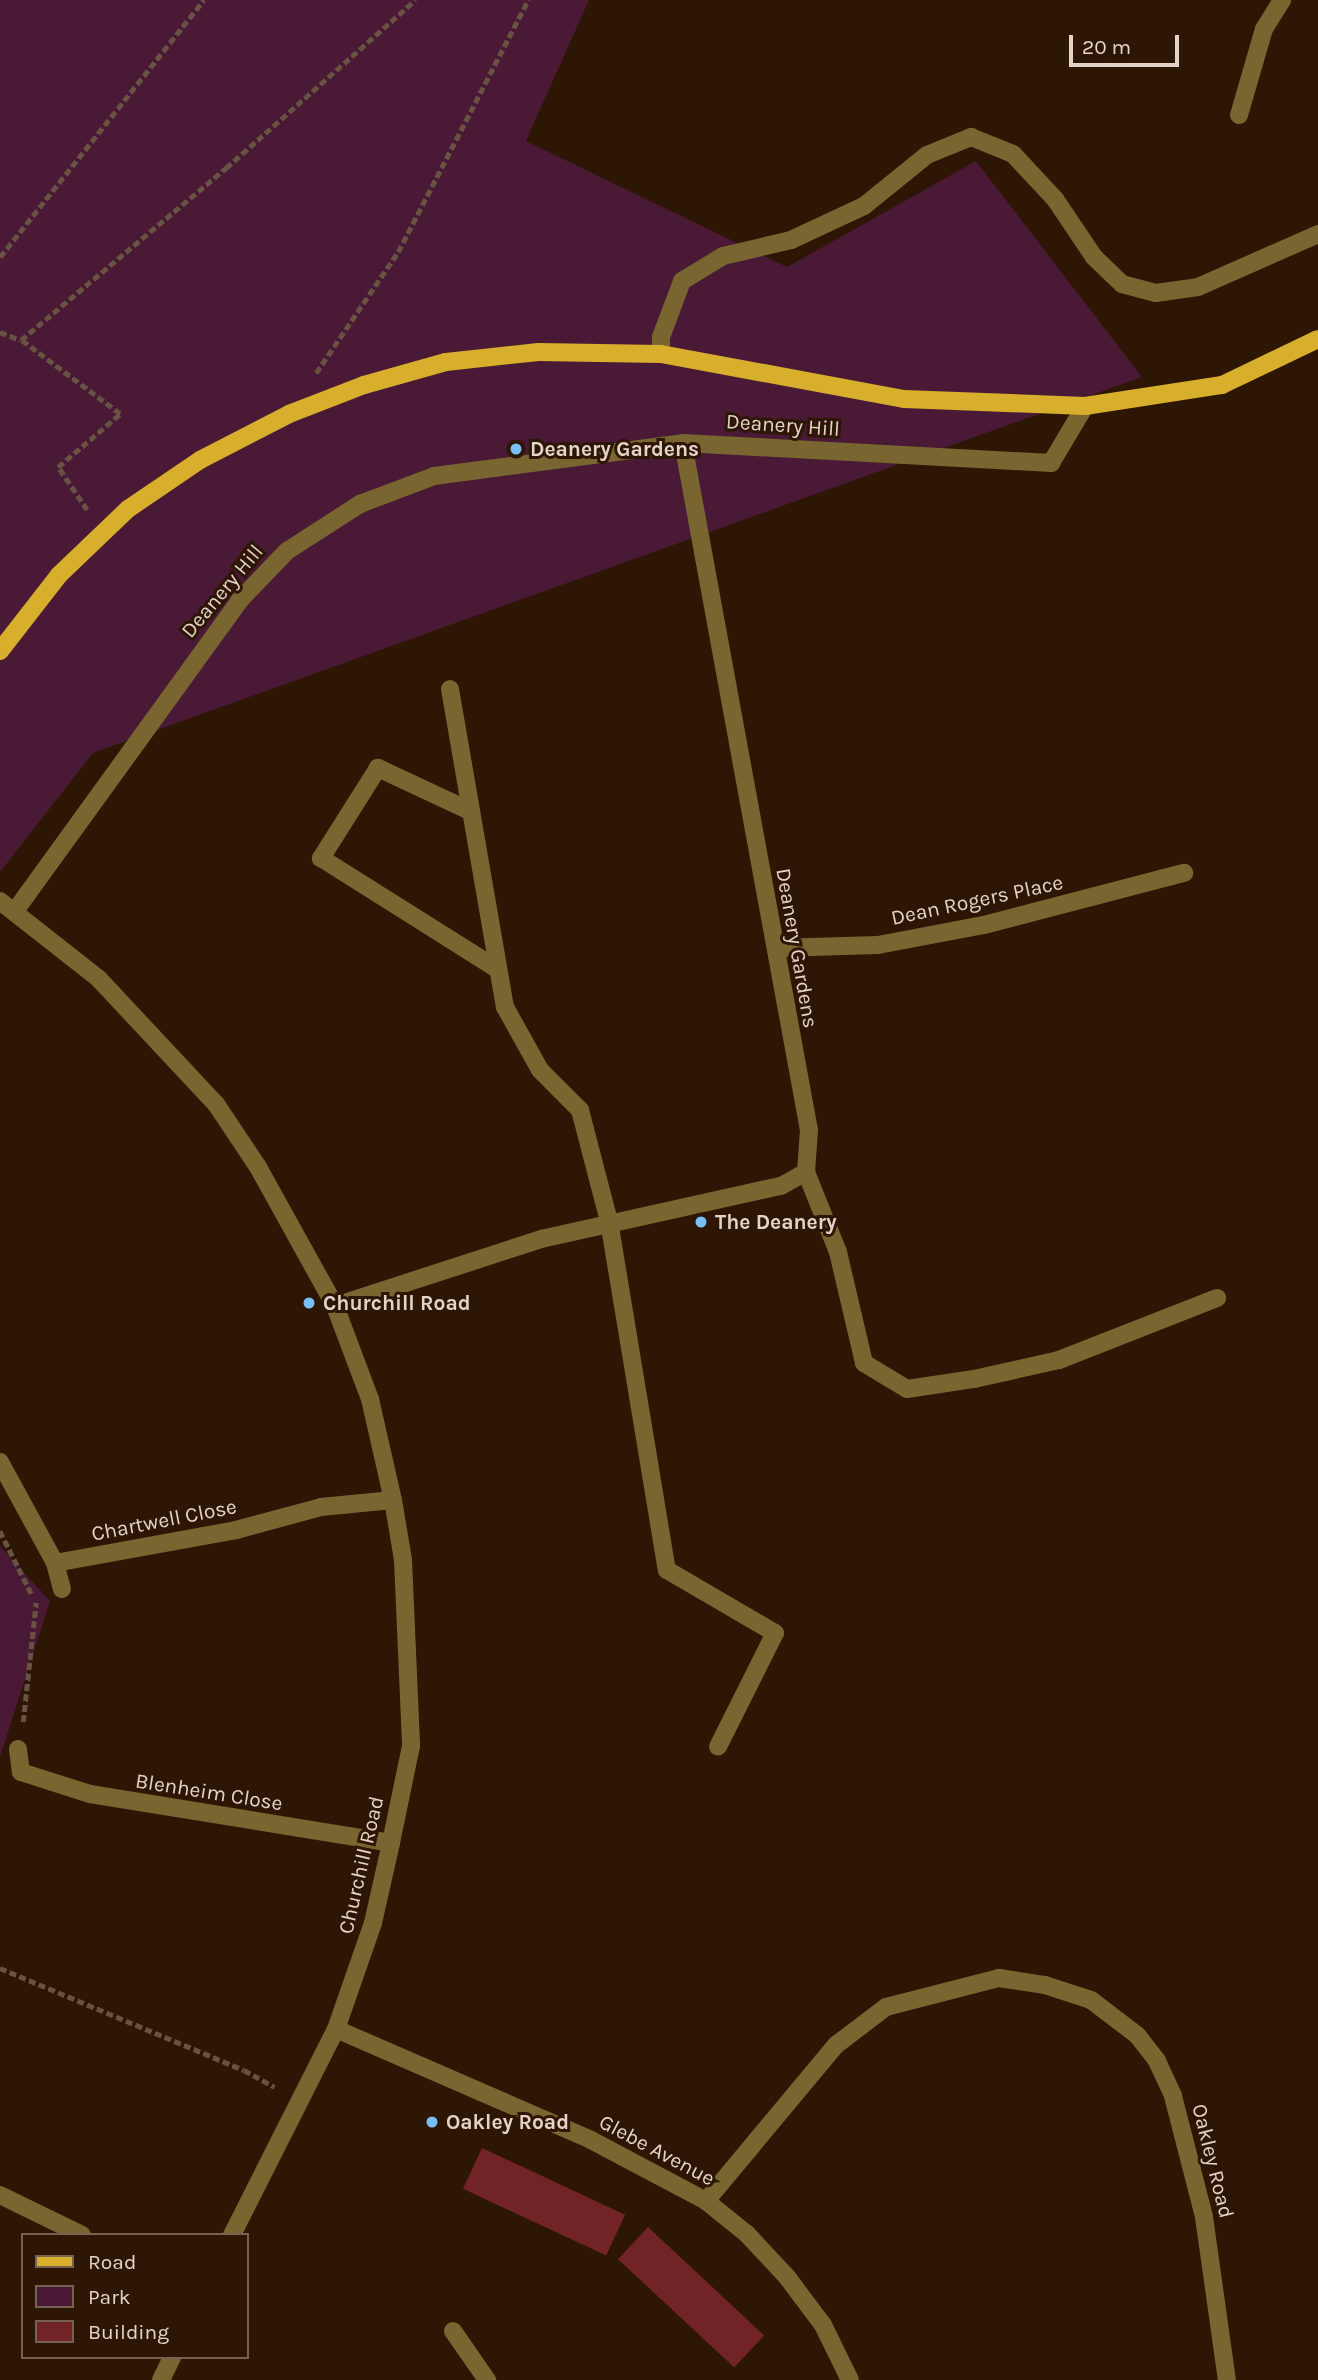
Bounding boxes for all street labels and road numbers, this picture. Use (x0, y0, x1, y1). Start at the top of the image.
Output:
street label: Deanery Hill (725, 408, 841, 442)
street label: Deanery Hill (176, 539, 268, 643)
street label: Deanery Gardens (771, 866, 823, 1030)
street label: Dean Rogers Place (889, 869, 1065, 931)
street label: Chartwell Close (89, 1494, 239, 1546)
street label: Blenheim Close (134, 1768, 284, 1816)
street label: Churchill Road (333, 1794, 389, 1936)
street label: Oakley Road (1187, 2101, 1239, 2221)
street label: Glebe Avenue (595, 2109, 719, 2191)

